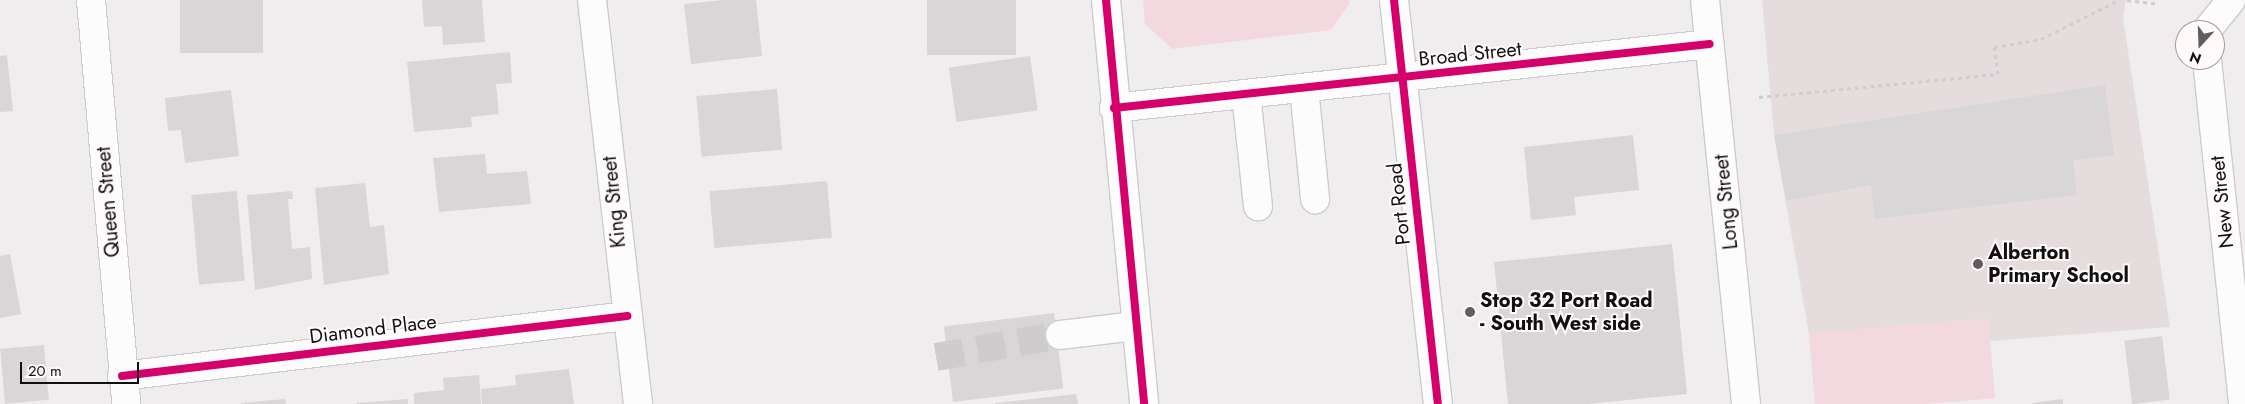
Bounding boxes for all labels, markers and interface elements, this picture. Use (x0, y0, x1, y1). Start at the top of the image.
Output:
north arrow (2175, 20, 2225, 70)
street label: Broad Street (1417, 37, 1523, 71)
text: N (2187, 47, 2204, 69)
street label: Queen Street (91, 146, 125, 258)
street label: Long Street (1709, 153, 1743, 251)
street label: King Street (597, 155, 631, 249)
street label: New Street (2205, 155, 2239, 249)
street label: Port Road (1383, 162, 1415, 246)
place label: Alberton Primary School (1988, 240, 2129, 287)
marker: Alberton Primary School (1972, 258, 1984, 270)
place label: Stop 32 Port Road - South West side (1480, 288, 1653, 335)
marker: Stop 32 Port Road - South West side (1464, 306, 1476, 318)
street label: Diamond Place (308, 309, 438, 349)
scale bar (22, 352, 141, 384)
text: 20 m (28, 360, 62, 382)

